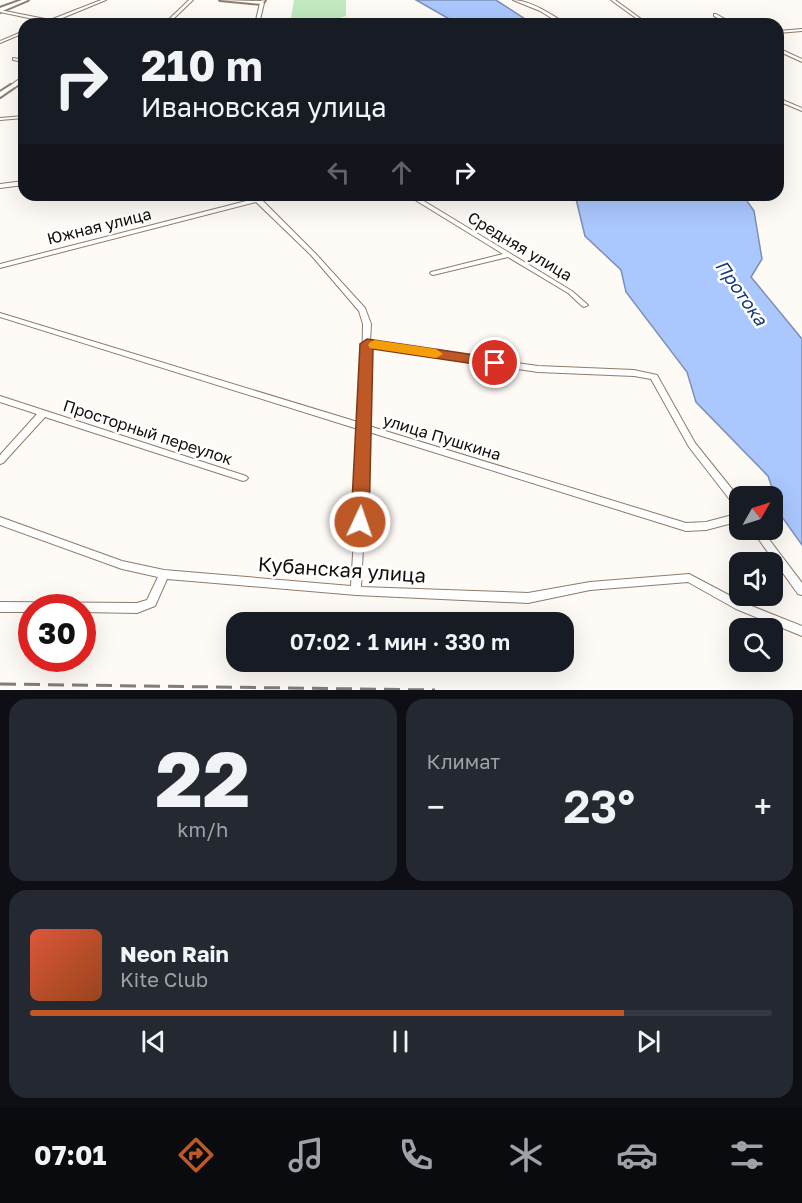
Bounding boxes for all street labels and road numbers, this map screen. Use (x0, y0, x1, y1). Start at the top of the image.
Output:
street label: Южная улица (45, 203, 153, 249)
street label: Средняя улица (464, 207, 576, 285)
street label: Просторный переулок (61, 395, 235, 469)
street label: улица Пушкина (380, 410, 504, 464)
street label: Кубанская улица (257, 551, 427, 587)

